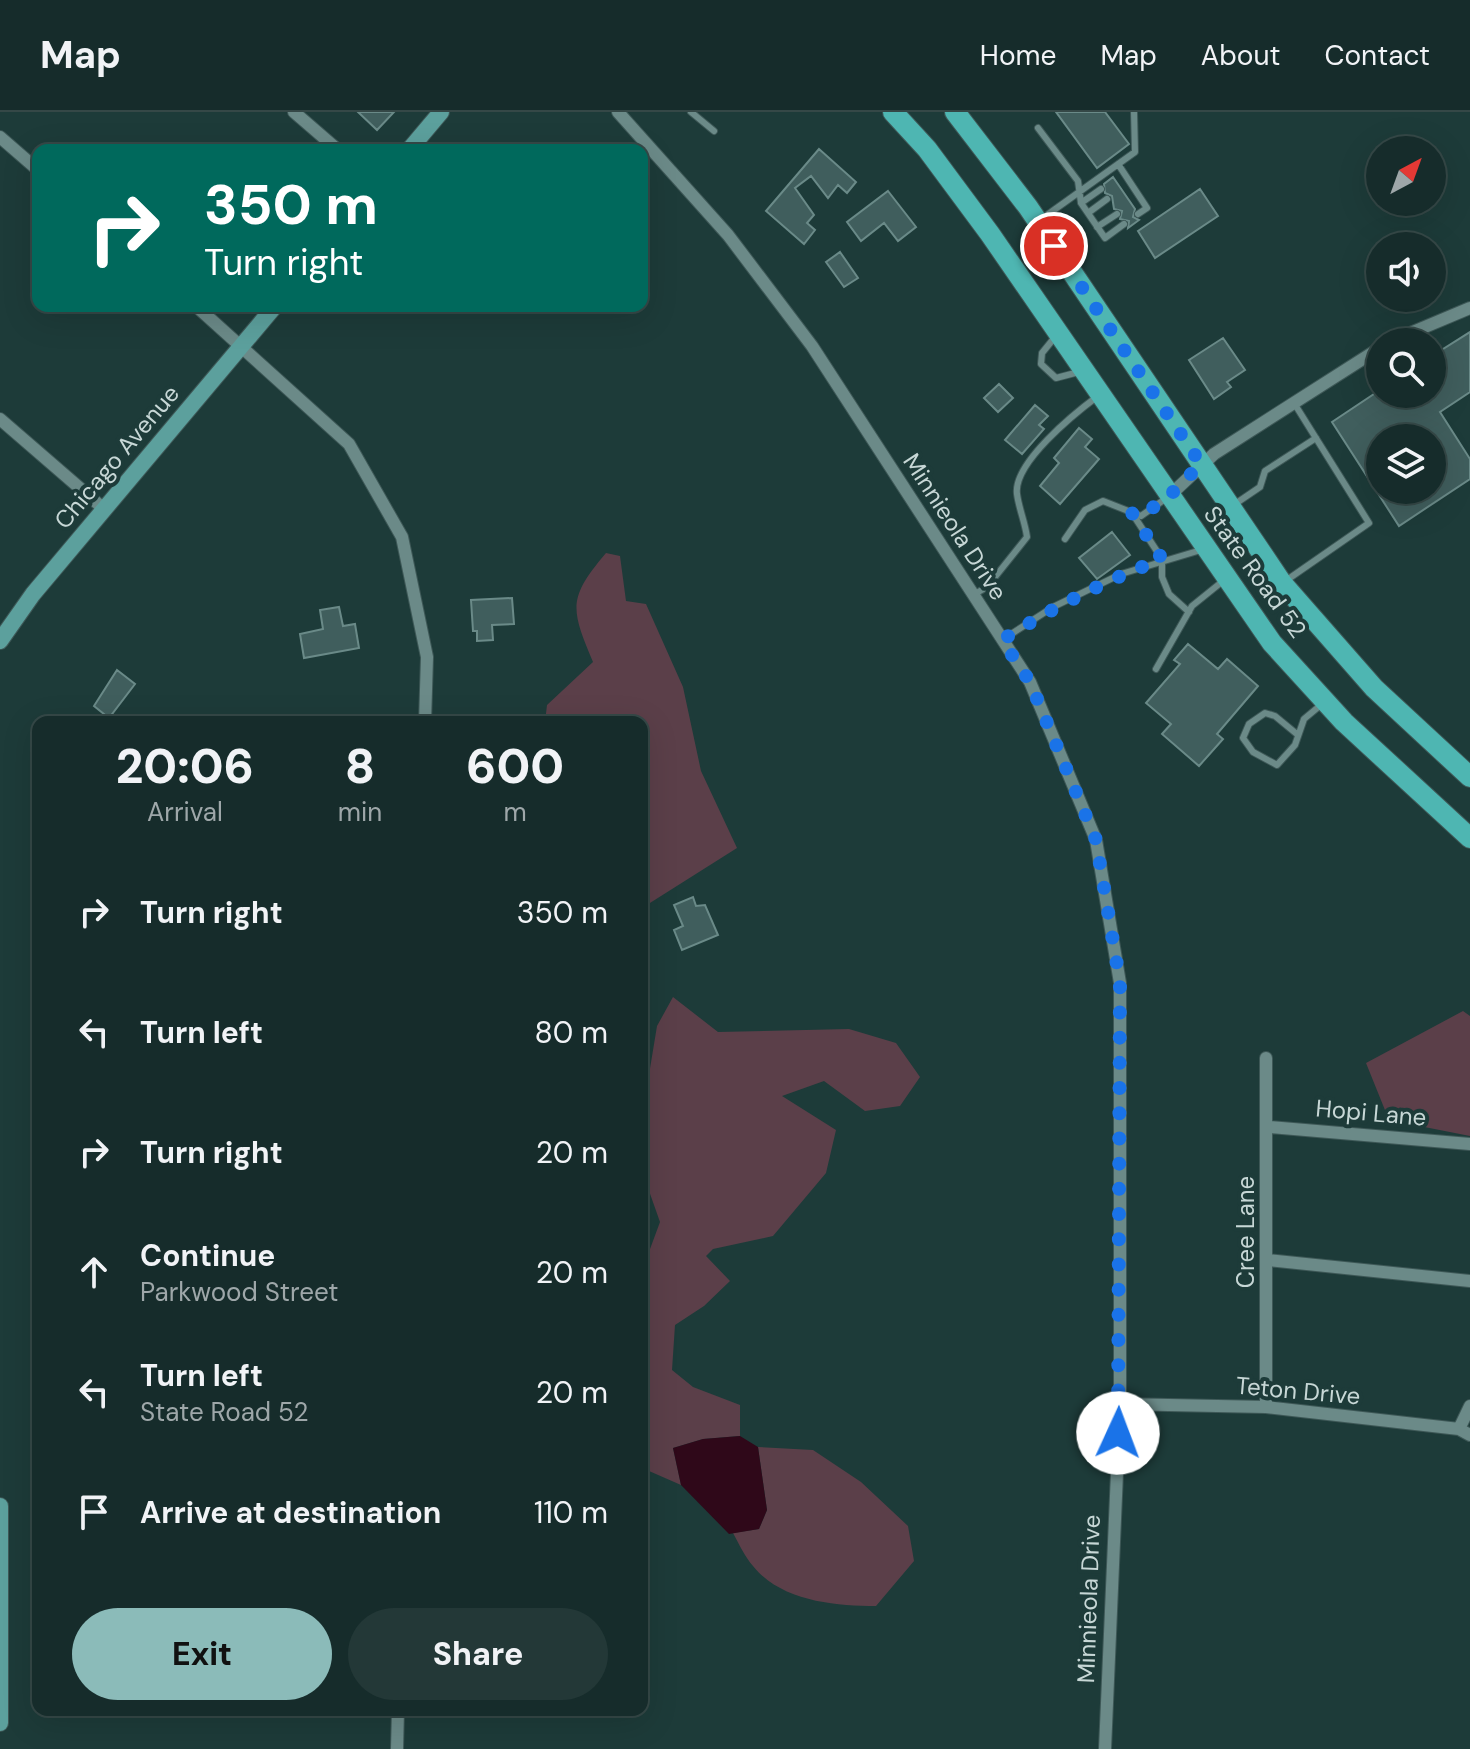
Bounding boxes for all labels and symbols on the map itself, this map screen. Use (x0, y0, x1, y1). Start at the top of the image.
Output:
north arrow (1366, 136, 1446, 216)
pin (1020, 212, 1088, 280)
street label: Chicago Avenue (47, 378, 186, 535)
street label: Minnieola Drive (896, 448, 1014, 606)
street label: State Road 52 (1197, 500, 1314, 644)
street label: Hopi Lane (1314, 1092, 1428, 1133)
street label: Cree Lane (1230, 1176, 1261, 1288)
street label: Teton Drive (1235, 1370, 1362, 1411)
position arrow (1076, 1391, 1160, 1475)
street label: Minnieola Drive (1070, 1514, 1107, 1684)

